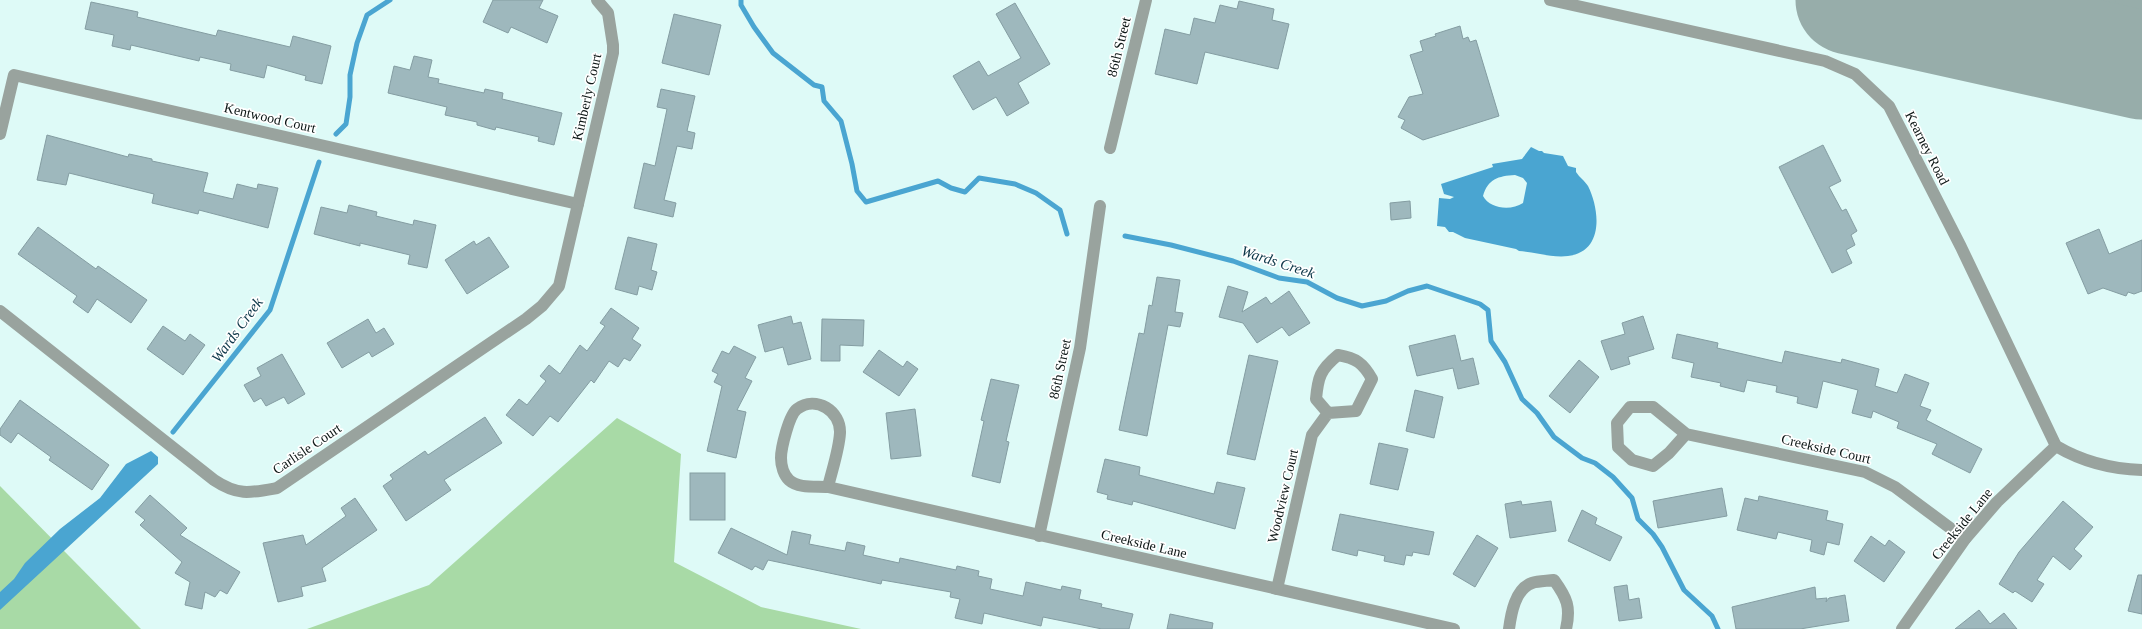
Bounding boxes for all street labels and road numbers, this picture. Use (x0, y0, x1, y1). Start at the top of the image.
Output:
street label: 86th Street (1104, 15, 1134, 78)
street label: Kimberly Court (570, 52, 604, 142)
street label: Kentwood Court (223, 100, 317, 136)
street label: Kearney Road (1902, 109, 1952, 187)
street label: 86th Street (1046, 337, 1074, 400)
street label: Carlisle Court (270, 421, 344, 477)
street label: Creekside Court (1780, 431, 1872, 467)
street label: Woodview Court (1265, 448, 1301, 544)
street label: Creekside Lane (1929, 485, 1995, 563)
street label: Creekside Lane (1100, 527, 1188, 561)

